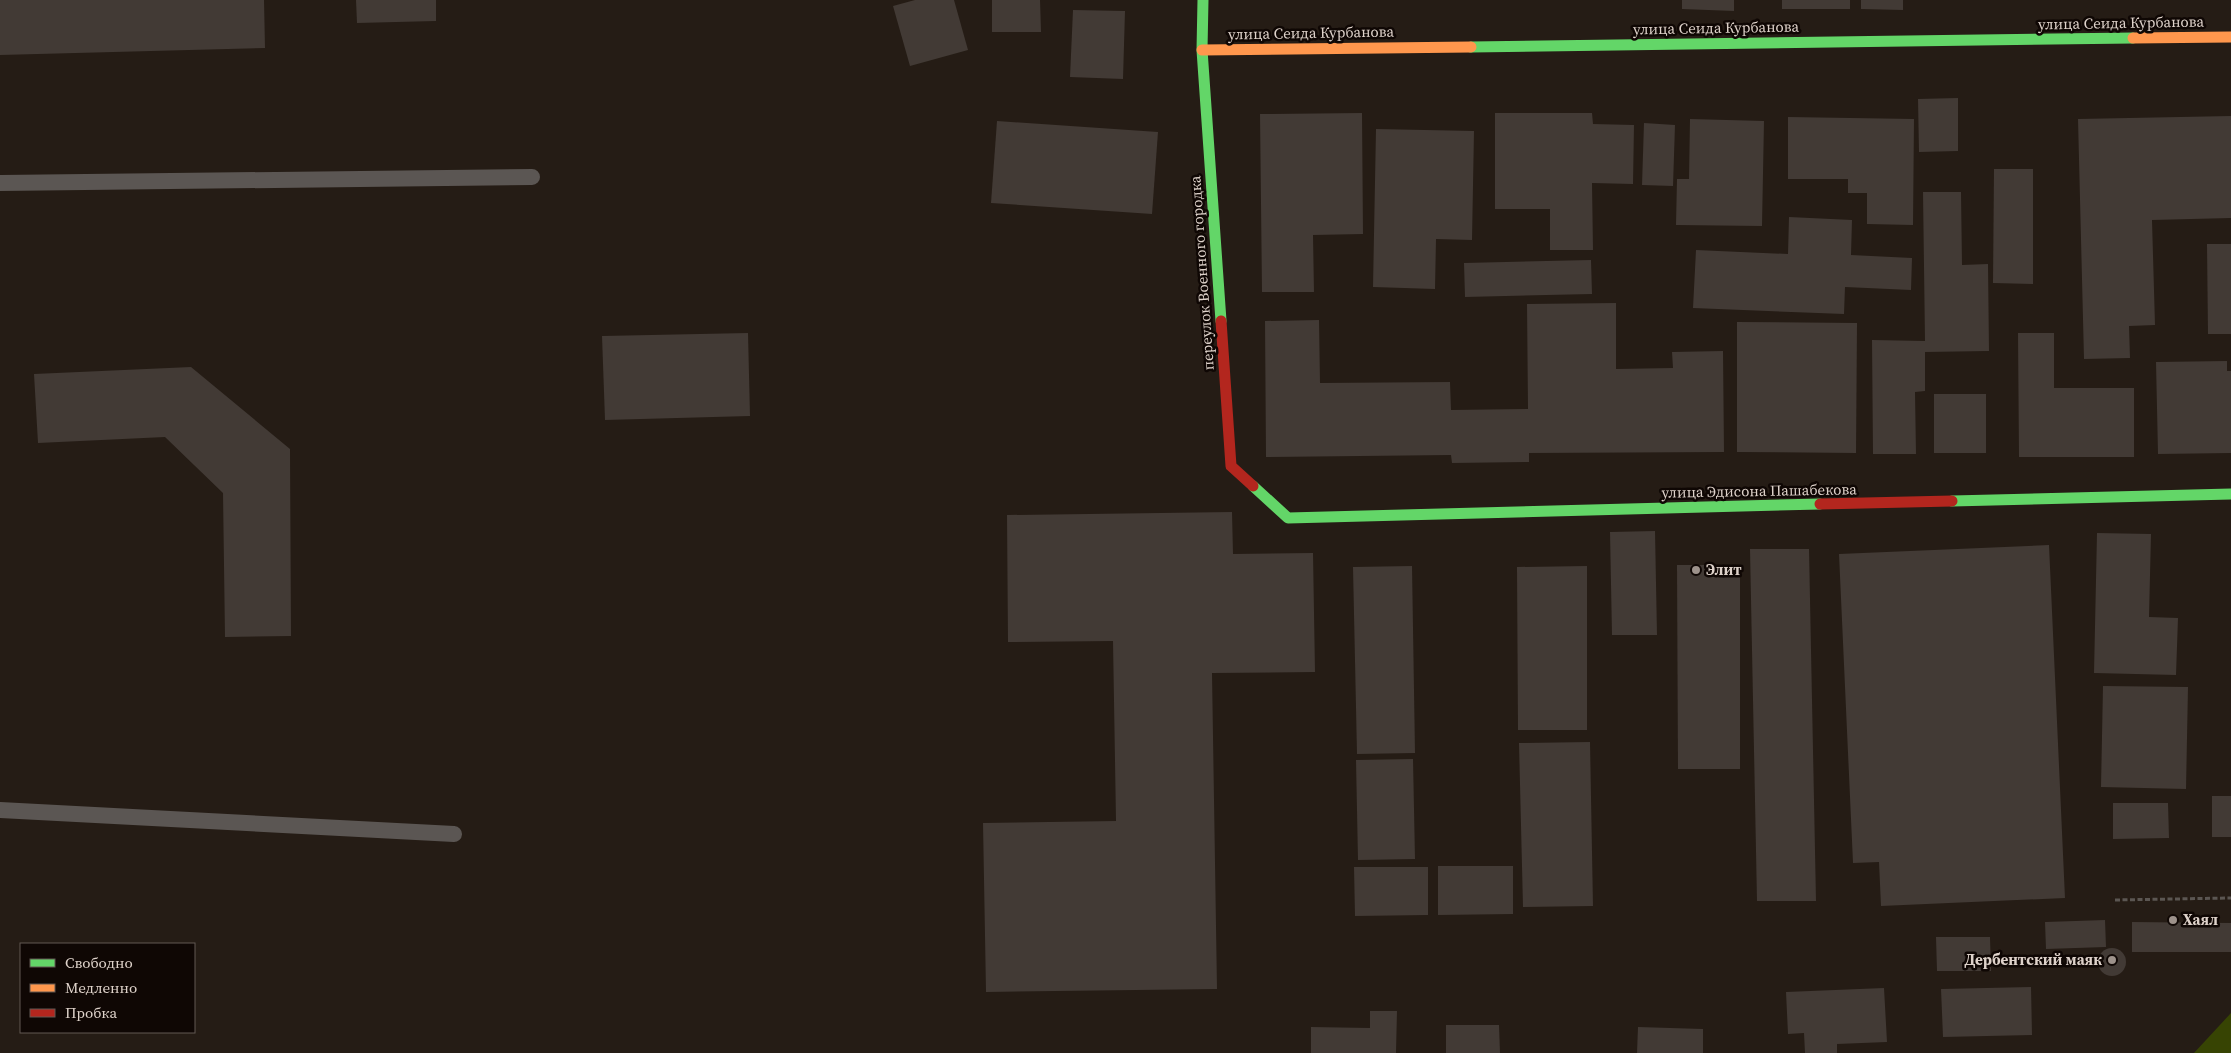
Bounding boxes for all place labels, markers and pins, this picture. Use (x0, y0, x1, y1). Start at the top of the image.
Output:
place label: Элит (1706, 559, 1742, 580)
marker: Элит (1690, 564, 1702, 576)
place label: Хаял (2183, 909, 2218, 930)
marker: Хаял (2167, 914, 2179, 926)
place label: Дербентский маяк (1965, 949, 2102, 970)
marker: Дербентский маяк (2106, 954, 2118, 966)

